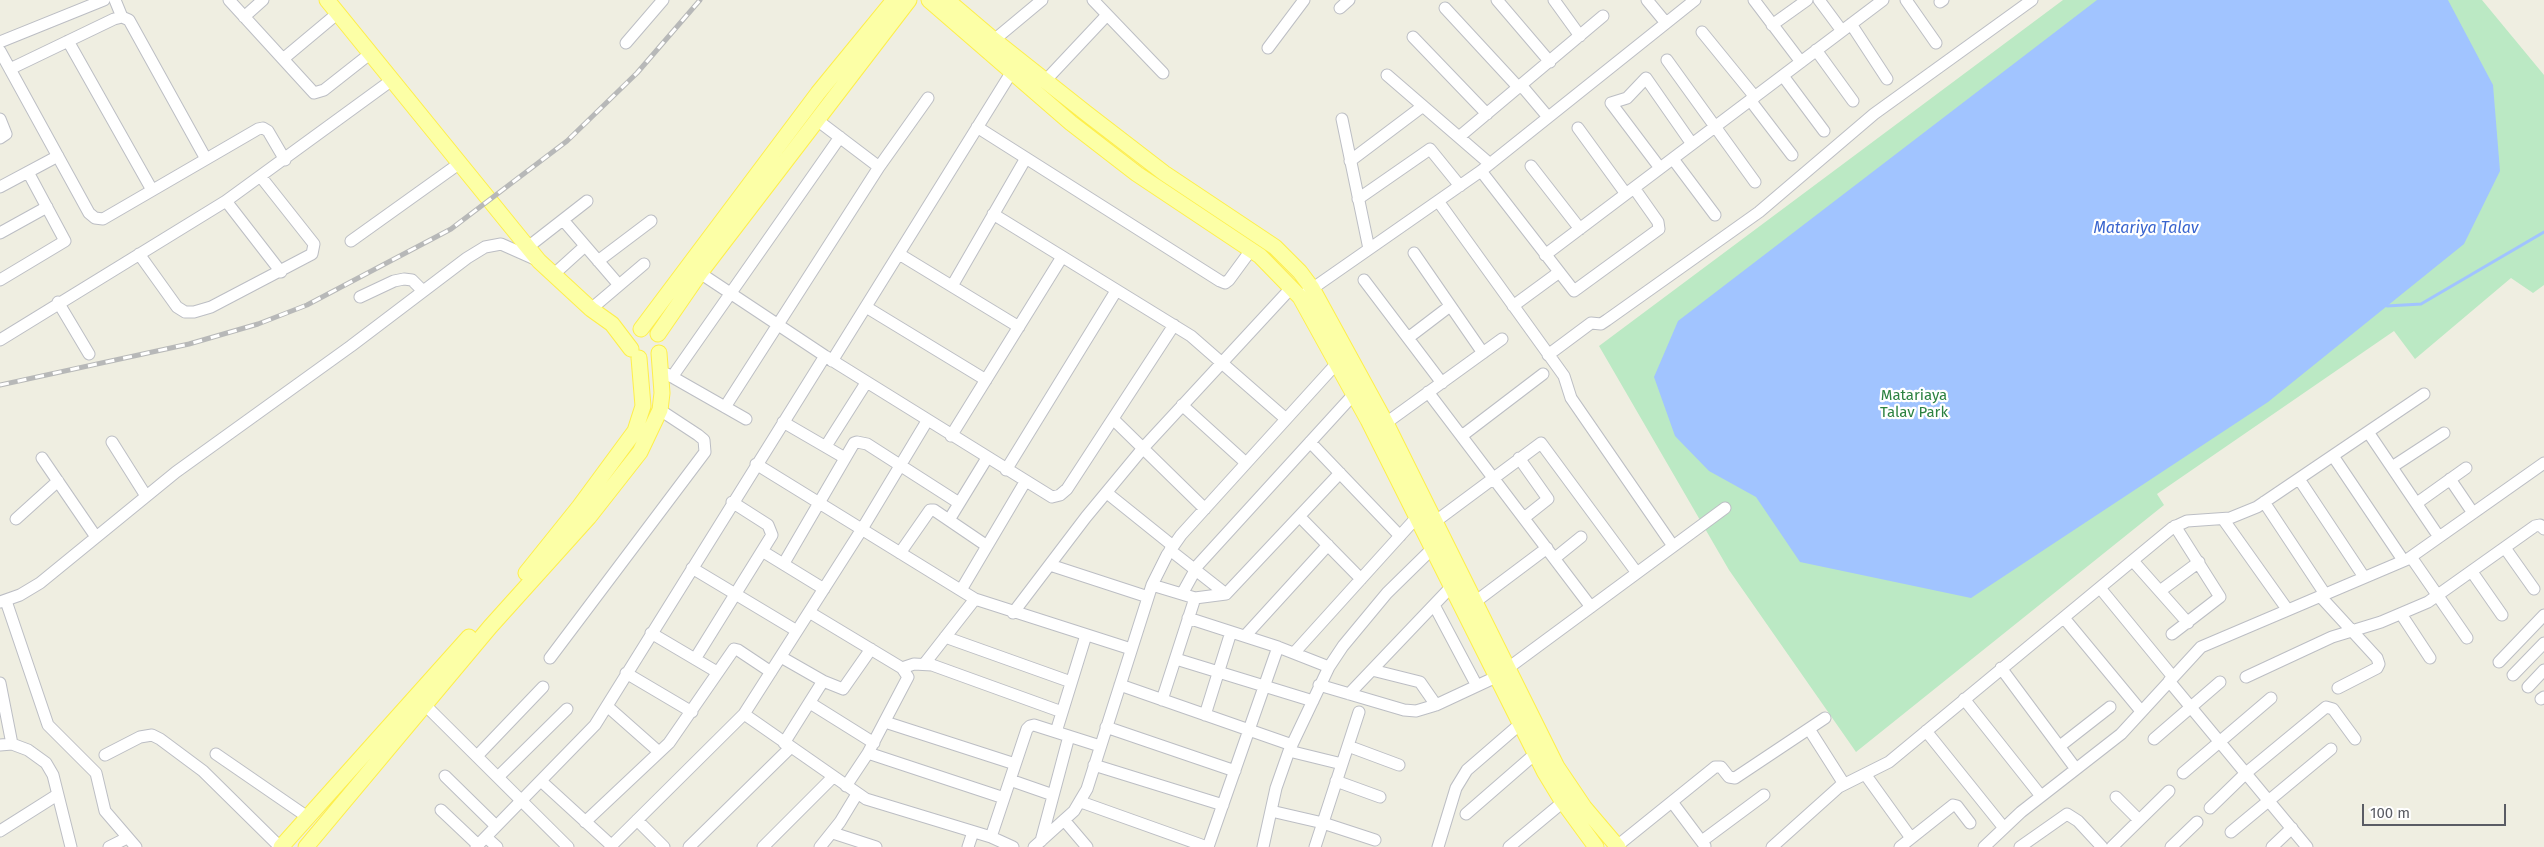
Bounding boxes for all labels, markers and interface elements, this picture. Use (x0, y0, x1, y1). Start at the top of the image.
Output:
water label: Matariya Talav (2093, 219, 2199, 239)
park label: Matariaya Talav Park (1880, 387, 1948, 422)
scale bar (2364, 794, 2508, 826)
text: 100 m (2370, 804, 2410, 822)

